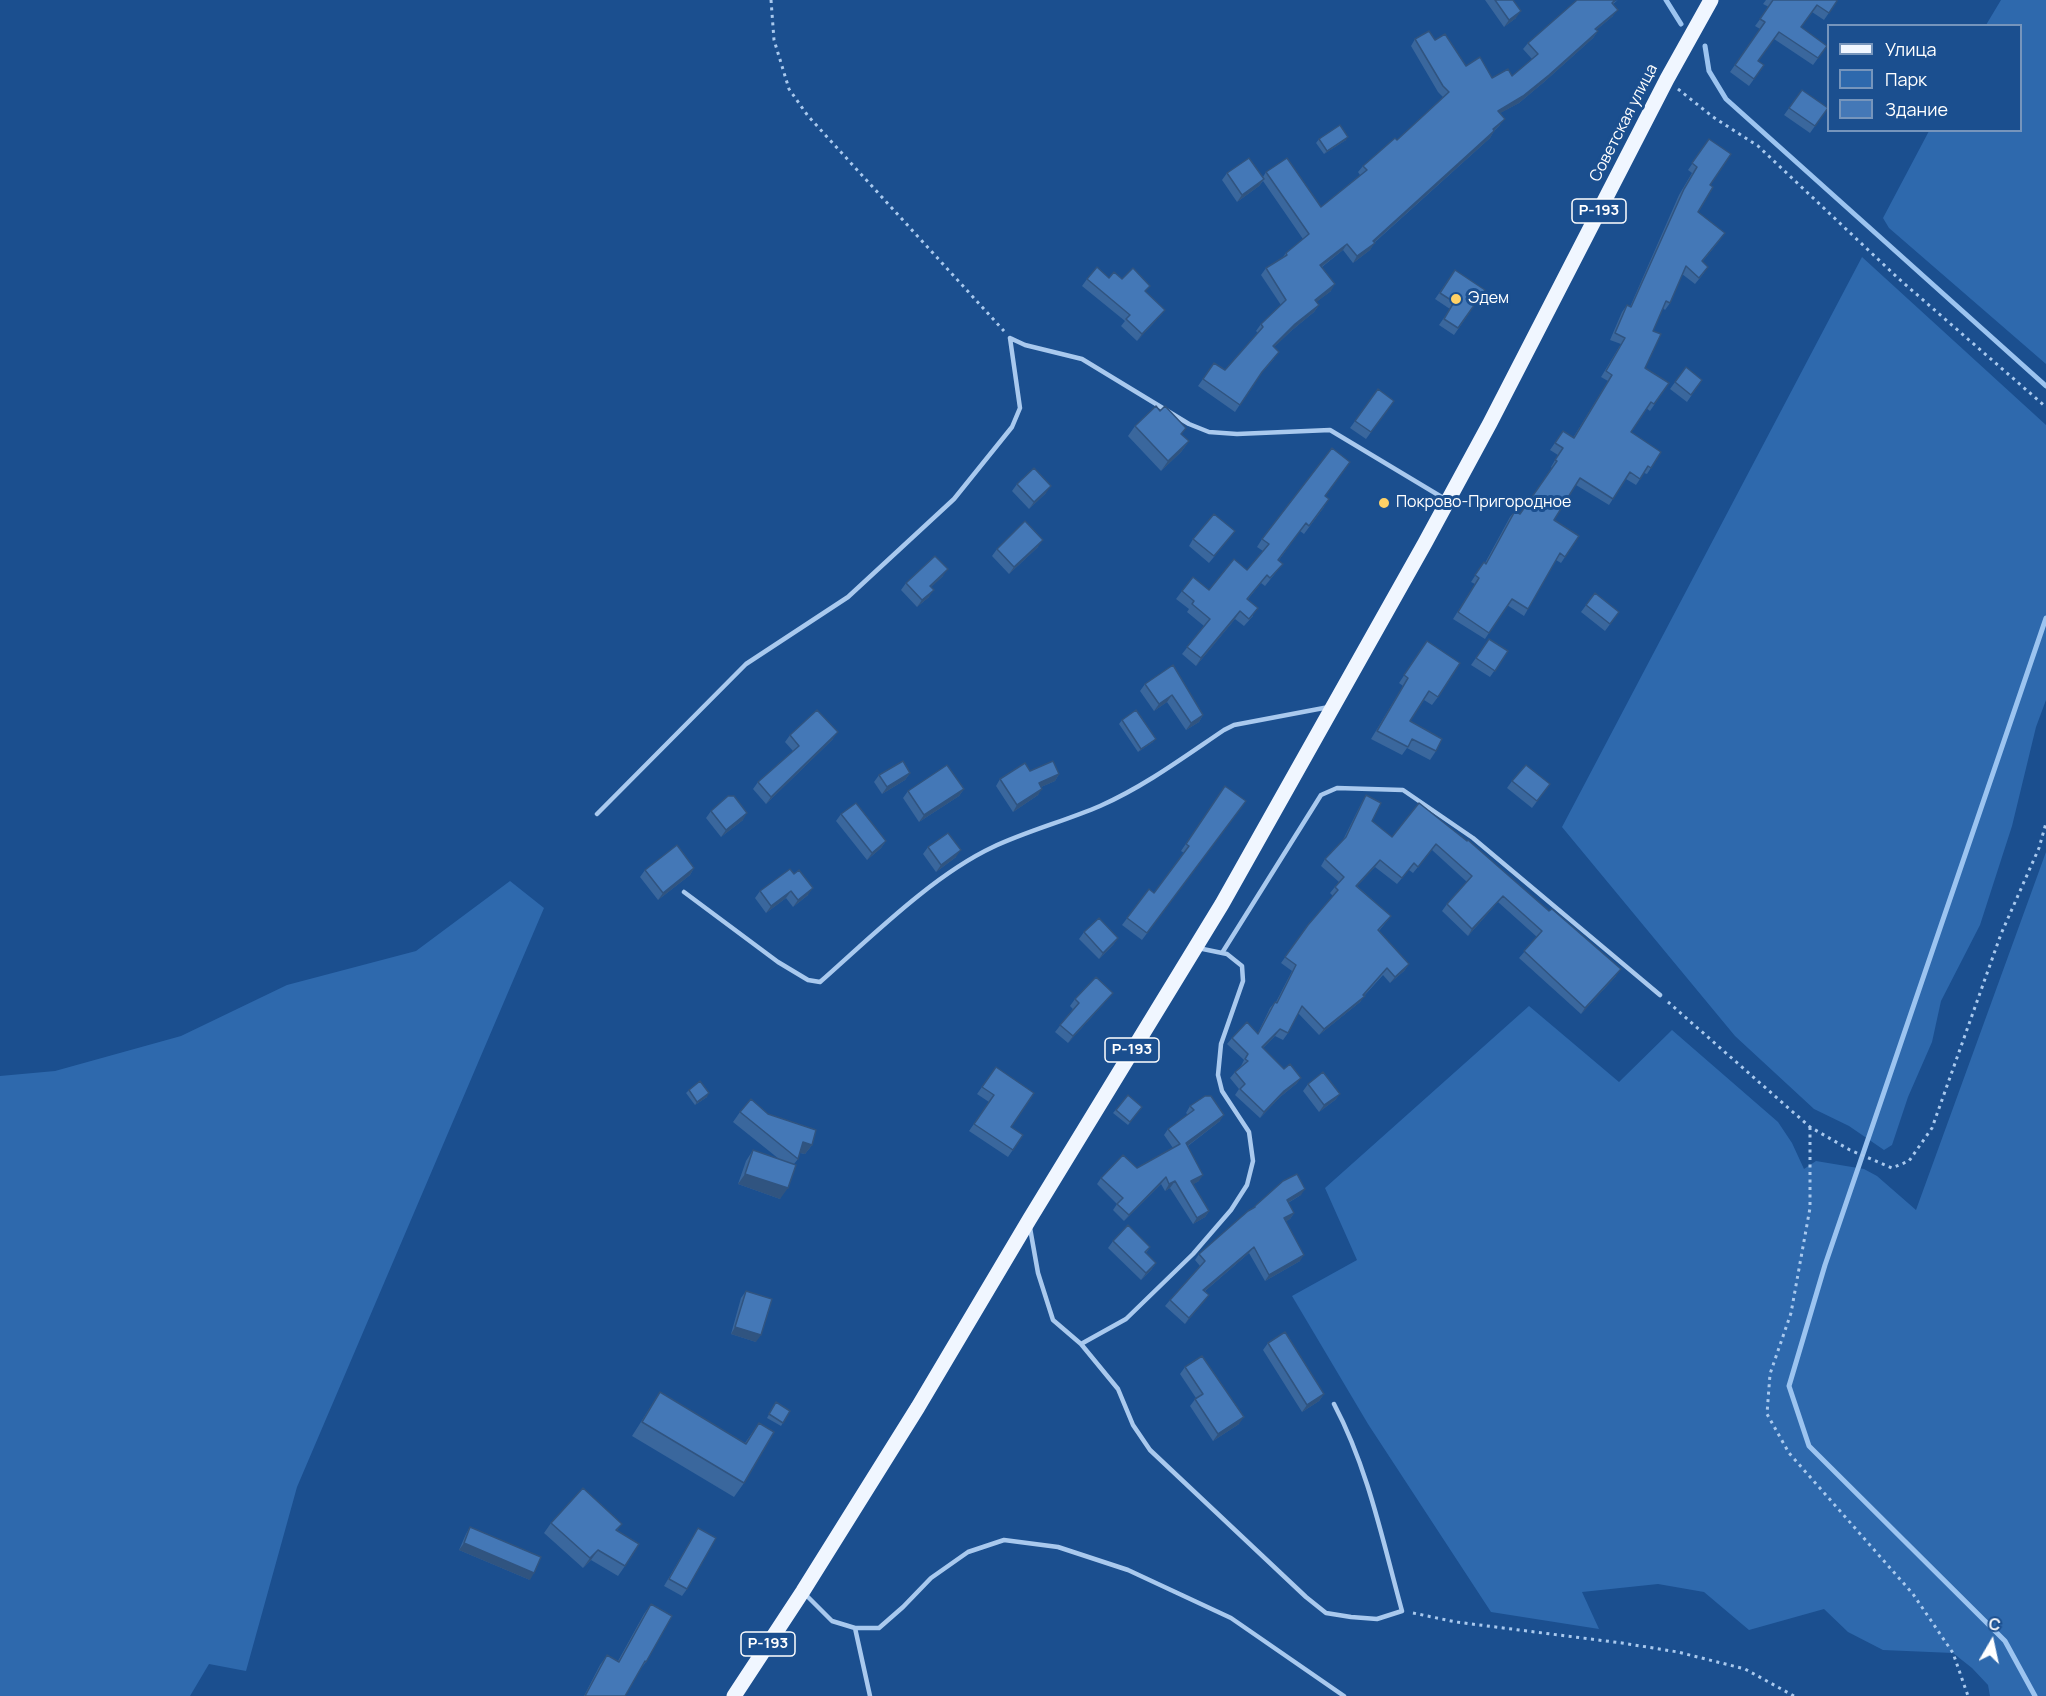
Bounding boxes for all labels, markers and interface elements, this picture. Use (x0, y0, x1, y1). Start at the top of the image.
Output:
legend (1827, 24, 2022, 132)
text: Улица (1885, 37, 1937, 61)
street label: Советская улица (1586, 61, 1662, 185)
text: Парк (1885, 67, 1927, 91)
text: Здание (1885, 97, 1948, 121)
road number: Р-193 (1572, 199, 1626, 223)
place label: Эдем (1468, 289, 1509, 309)
marker: Эдем (1449, 292, 1463, 306)
place label: Покрово-Пригородное (1396, 493, 1571, 513)
marker: Покрово-Пригородное (1377, 496, 1391, 510)
road number: Р-193 (1105, 1038, 1159, 1062)
north arrow (1962, 1612, 2022, 1672)
text: С (1987, 1612, 2002, 1636)
road number: Р-193 (741, 1632, 795, 1656)

